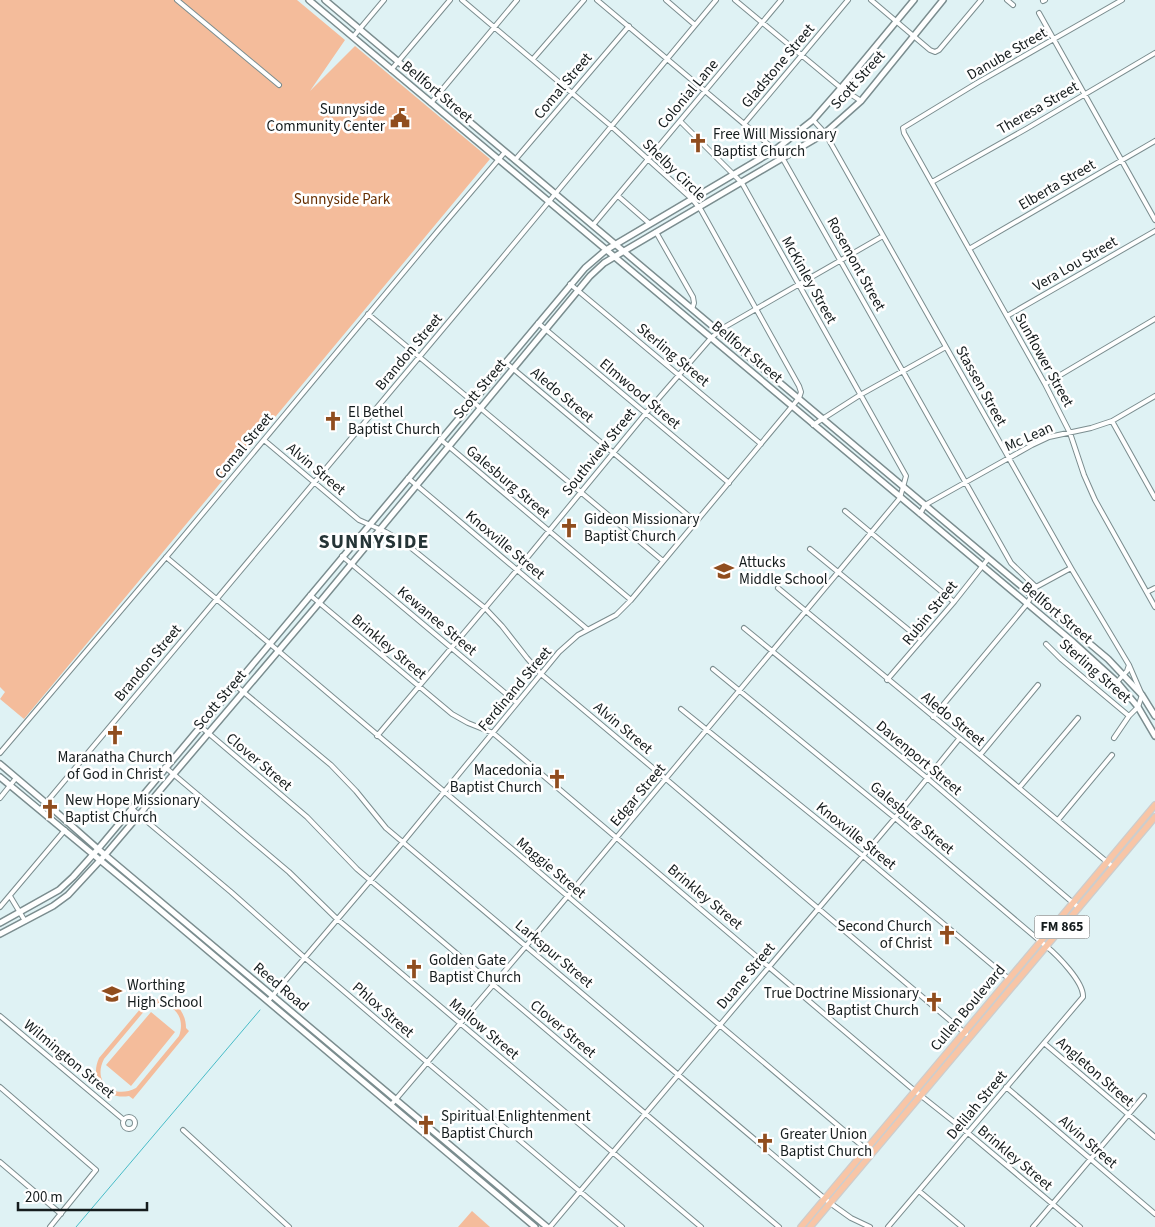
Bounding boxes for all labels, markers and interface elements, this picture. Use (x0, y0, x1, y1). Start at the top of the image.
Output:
street label: Gladstone Street (736, 19, 820, 113)
street label: Danube Street (963, 23, 1051, 85)
street label: Scott Street (826, 46, 890, 114)
street label: Comal Street (529, 48, 597, 124)
street label: Colonial Lane (652, 55, 724, 133)
street label: Bellfort Street (397, 56, 477, 128)
street label: Theresa Street (994, 76, 1082, 140)
place label: Sunnyside Community Center (267, 99, 386, 137)
public building icon: Sunnyside Community Center (389, 107, 411, 129)
place label: Free Will Missionary Baptist Church (713, 124, 837, 162)
church icon: Free Will Missionary Baptist Church (687, 132, 709, 154)
street label: Shelby Circle (638, 134, 710, 206)
street label: Elberta Street (1015, 155, 1099, 215)
park label: Sunnyside Park (294, 189, 391, 210)
street label: Rosemont Street (821, 213, 891, 315)
street label: Vera Lou Street (1029, 231, 1121, 297)
street label: McKinley Street (776, 232, 842, 328)
street label: Brandon Street (371, 309, 447, 395)
street label: Sunflower Street (1009, 309, 1079, 411)
street label: Bellfort Street (707, 316, 787, 388)
street label: Sterling Street (632, 318, 714, 392)
street label: Stassen Street (950, 342, 1012, 430)
street label: Scott Street (449, 354, 511, 424)
street label: Elmwood Street (595, 354, 685, 434)
street label: Aledo Street (526, 362, 598, 428)
place label: El Bethel Baptist Church (348, 402, 440, 440)
street label: Southview Street (557, 404, 641, 500)
street label: Comal Street (210, 408, 278, 484)
church icon: El Bethel Baptist Church (322, 410, 344, 432)
street label: Mc Lean (1001, 417, 1057, 457)
street label: Alvin Street (282, 438, 350, 500)
street label: Galesburg Street (461, 441, 555, 523)
street label: Knoxville Street (461, 506, 549, 584)
place label: Gideon Missionary Baptist Church (584, 509, 699, 547)
church icon: Gideon Missionary Baptist Church (558, 517, 580, 539)
district label: SUNNYSIDE (319, 528, 429, 556)
place label: Attucks Middle School (739, 552, 828, 590)
school or university icon: Attucks Middle School (713, 560, 735, 582)
street label: Rubin Street (897, 576, 963, 650)
street label: Bellfort Street (1017, 577, 1097, 649)
street label: Kewanee Street (393, 581, 481, 661)
street label: Brinkley Street (347, 609, 431, 685)
street label: Brandon Street (110, 620, 186, 706)
street label: Sterling Street (1055, 634, 1135, 708)
street label: Ferdinand Street (473, 642, 557, 736)
street label: Scott Street (189, 665, 251, 735)
street label: Aledo Street (917, 687, 989, 751)
street label: Alvin Street (589, 697, 657, 759)
street label: Davenport Street (871, 716, 967, 800)
church icon: Maranatha Church of God in Christ (104, 724, 126, 746)
street label: Clover Street (221, 728, 297, 796)
place label: Maranatha Church of God in Christ (57, 747, 173, 785)
street label: Edgar Street (605, 759, 671, 831)
place label: Macedonia Baptist Church (450, 760, 542, 798)
church icon: Macedonia Baptist Church (546, 768, 568, 790)
street label: Galesburg Street (865, 777, 959, 859)
place label: New Hope Missionary Baptist Church (65, 790, 200, 828)
street label: Knoxville Street (811, 797, 901, 875)
church icon: New Hope Missionary Baptist Church (39, 798, 61, 820)
street label: Maggie Street (512, 833, 590, 903)
street label: Brinkley Street (663, 859, 747, 935)
street label: Larkspur Street (510, 915, 598, 993)
place label: Second Church of Christ (837, 916, 932, 954)
road number: FM 865 (1034, 916, 1090, 939)
church icon: Second Church of Christ (936, 924, 958, 946)
street label: Duane Street (712, 938, 780, 1014)
place label: Golden Gate Baptist Church (429, 950, 521, 988)
street label: Reed Road (249, 957, 313, 1017)
church icon: Golden Gate Baptist Church (403, 958, 425, 980)
street label: Cullen Boulevard (926, 960, 1010, 1056)
place label: Worthing High School (127, 975, 202, 1013)
street label: Phlox Street (348, 977, 418, 1043)
school or university icon: Worthing High School (101, 983, 123, 1005)
place label: True Doctrine Missionary Baptist Church (764, 983, 919, 1021)
church icon: True Doctrine Missionary Baptist Church (923, 991, 945, 1013)
street label: Mallow Street (444, 993, 524, 1065)
street label: Clover Street (525, 995, 601, 1063)
street label: Wilmington Street (19, 1015, 119, 1103)
street label: Angleton Street (1052, 1032, 1138, 1112)
street label: Delilah Street (942, 1066, 1012, 1144)
place label: Spiritual Enlightenment Baptist Church (441, 1106, 591, 1144)
street label: Alvin Street (1054, 1111, 1122, 1173)
church icon: Spiritual Enlightenment Baptist Church (415, 1114, 437, 1136)
street label: Brinkley Street (973, 1120, 1057, 1196)
place label: Greater Union Baptist Church (780, 1124, 872, 1162)
church icon: Greater Union Baptist Church (754, 1132, 776, 1154)
scale bar (18, 1180, 146, 1212)
text: 200 m (25, 1187, 63, 1208)

